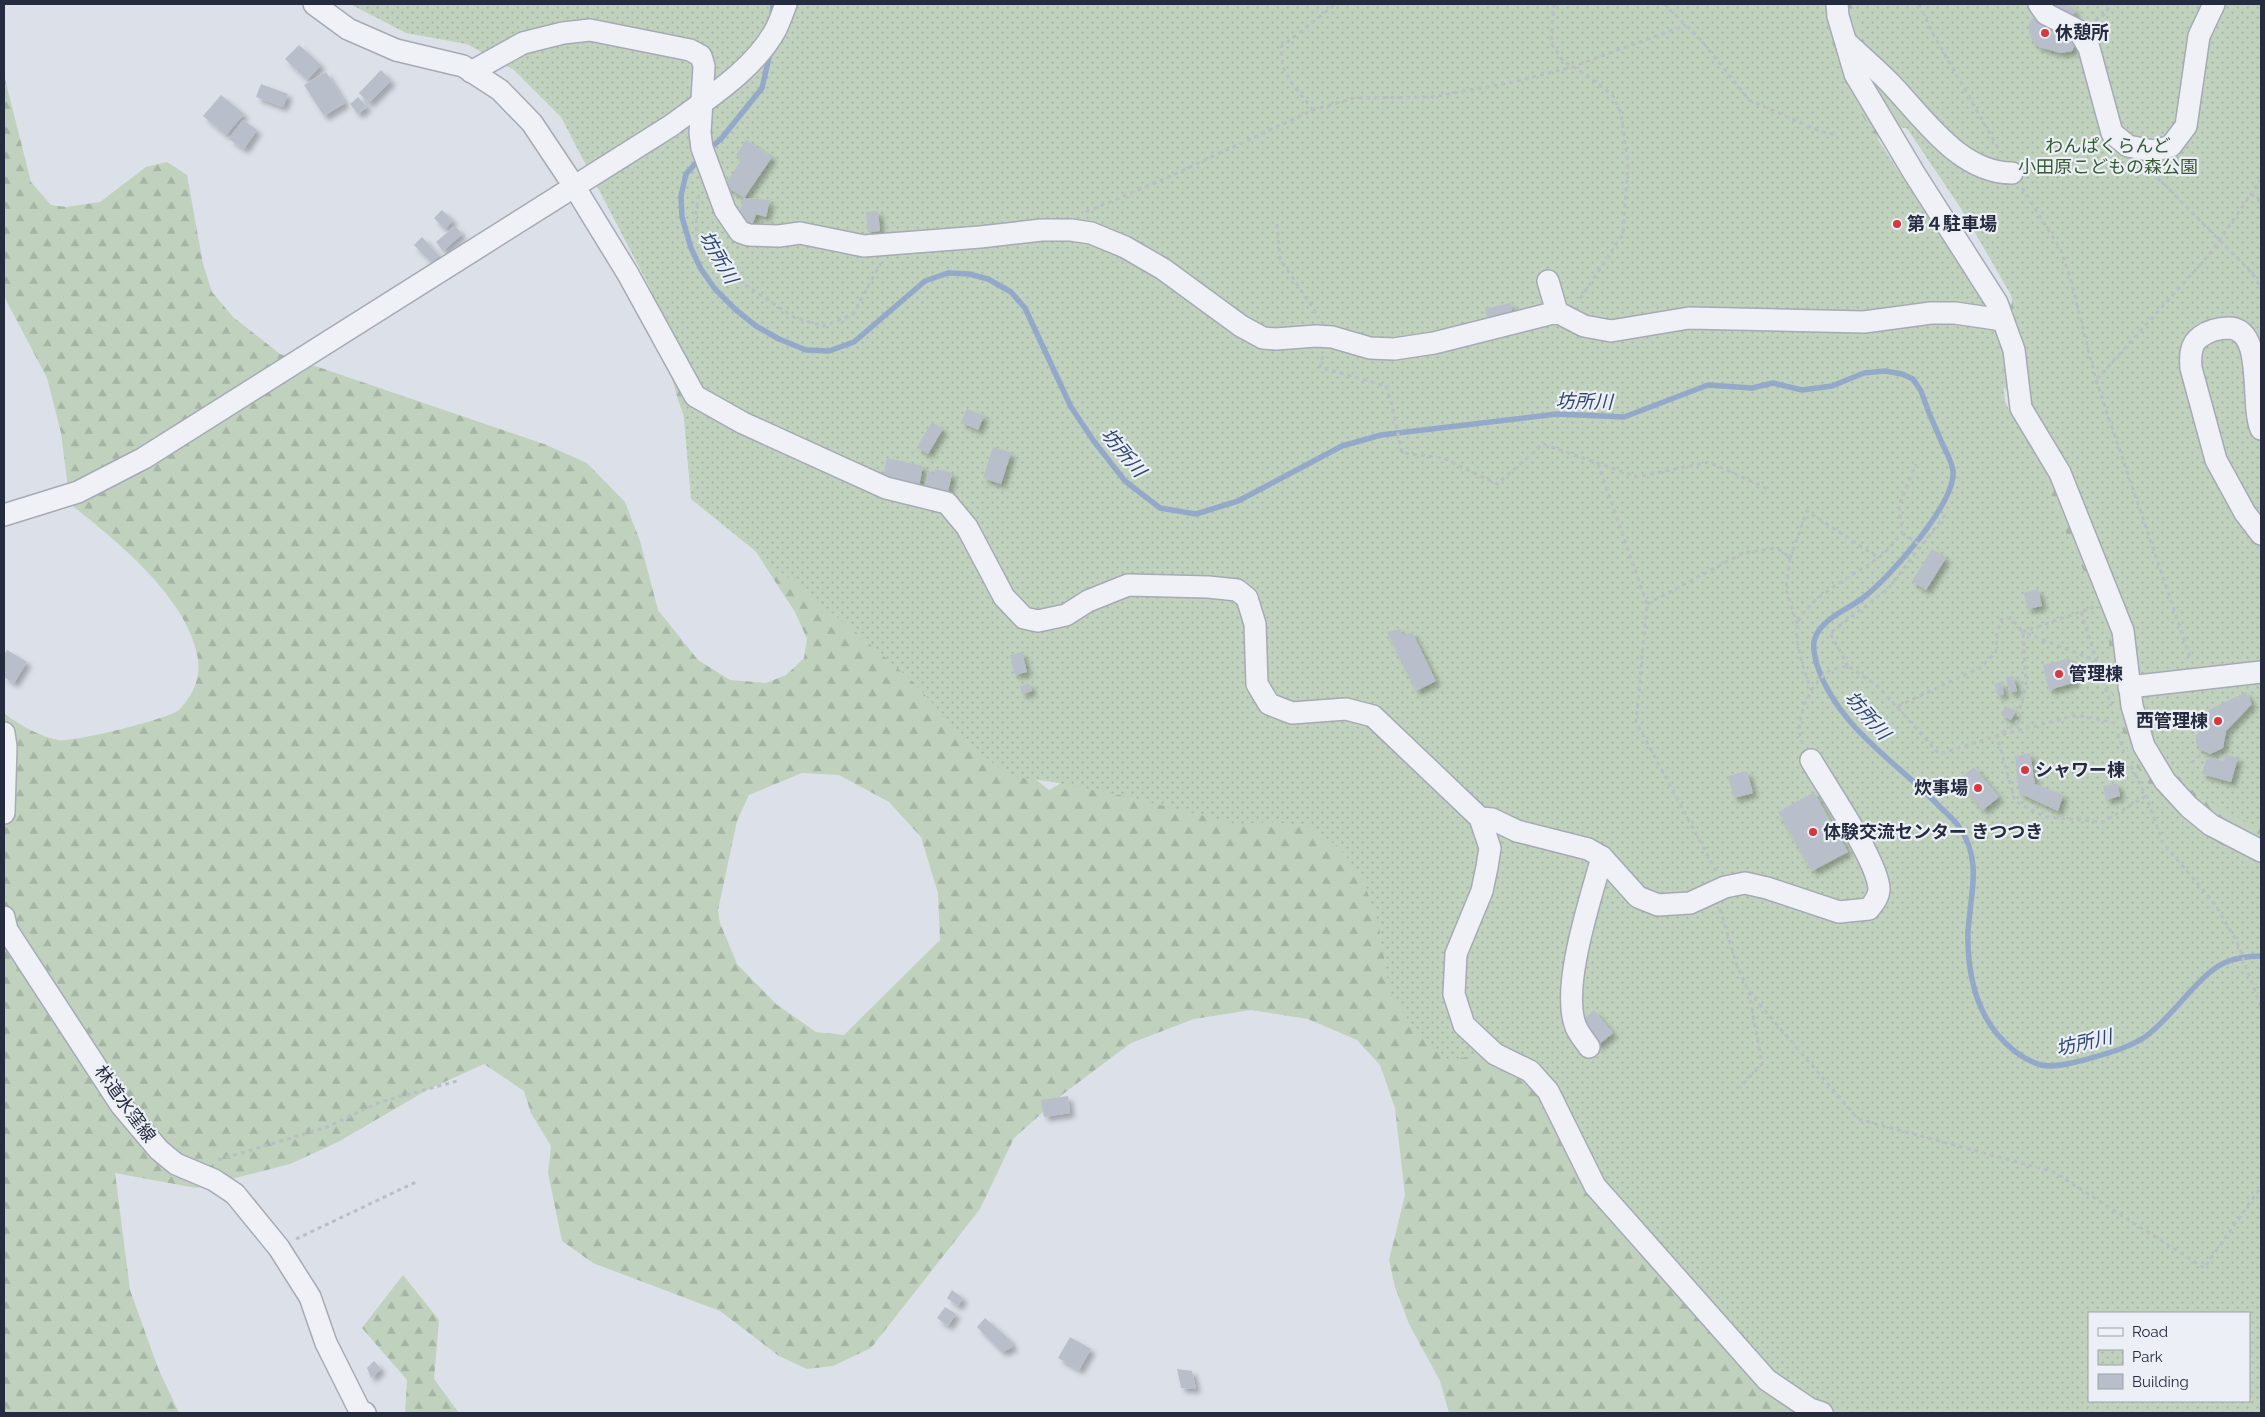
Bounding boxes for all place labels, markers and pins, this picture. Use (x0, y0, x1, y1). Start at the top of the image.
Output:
place label: 休憩所 (2055, 22, 2109, 43)
marker: 休憩所 (2039, 27, 2051, 39)
place label: 第４駐車場 (1907, 213, 1997, 234)
marker: 第４駐車場 (1891, 218, 1903, 230)
place label: 管理棟 (2069, 663, 2123, 684)
marker: 管理棟 (2053, 668, 2065, 680)
place label: 西管理棟 (2136, 710, 2208, 731)
marker: 西管理棟 (2212, 715, 2224, 727)
place label: シャワー棟 (2035, 759, 2125, 780)
marker: シャワー棟 (2019, 764, 2031, 776)
place label: 炊事場 (1914, 777, 1968, 798)
marker: 炊事場 (1972, 782, 1984, 794)
place label: 体験交流センター きつつき (1823, 821, 2043, 842)
marker: 体験交流センター きつつき (1807, 826, 1819, 838)

